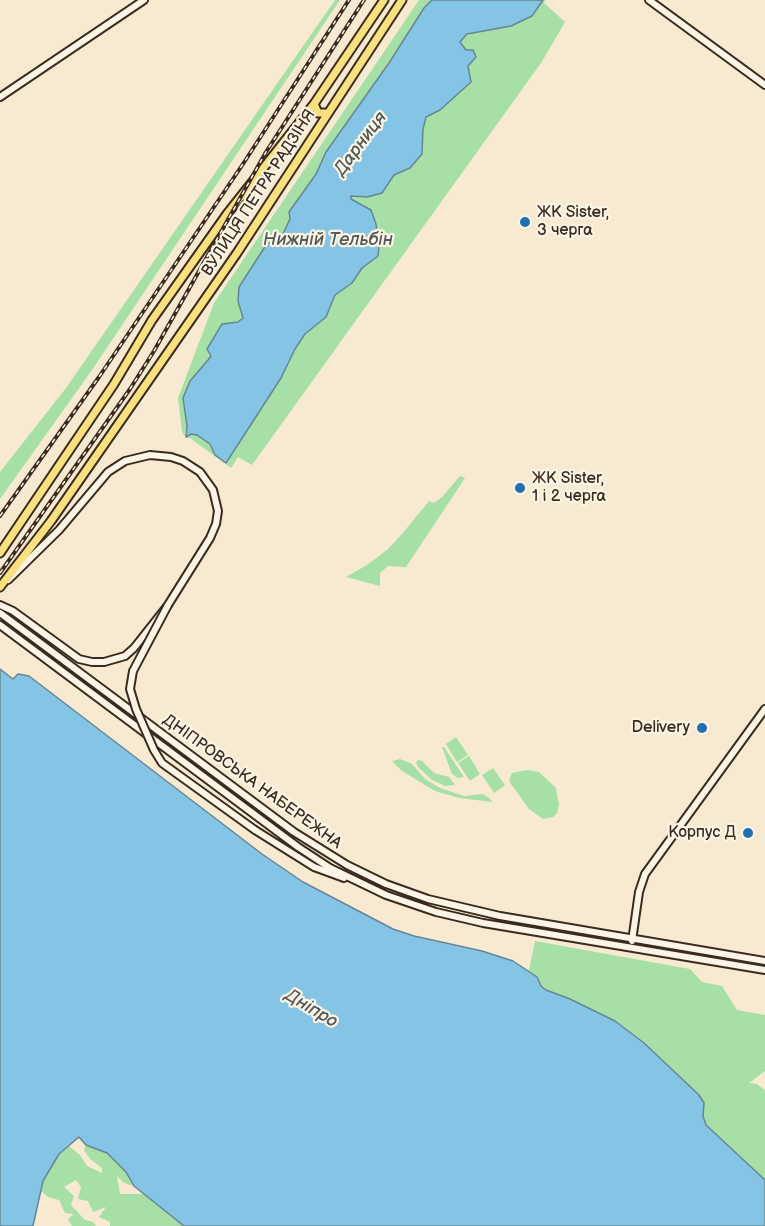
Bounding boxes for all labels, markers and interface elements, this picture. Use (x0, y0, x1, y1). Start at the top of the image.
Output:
street label: ВУЛИЦЯ ПЕТРА РАДЗІНЯ (198, 106, 320, 280)
water label: Дарниця (330, 108, 392, 180)
place label: ЖК Sister, 3 черга (537, 203, 609, 241)
marker: ЖК Sister, 3 черга (518, 215, 532, 229)
water label: Нижній Тельбін (263, 229, 393, 251)
place label: ЖК Sister, 1 і 2 черга (532, 469, 606, 507)
marker: ЖК Sister, 1 і 2 черга (513, 481, 527, 495)
street label: ДНІПРОВСЬКА НАБЕРЕЖНА (159, 711, 345, 853)
place label: Delivery (632, 718, 690, 738)
marker: Delivery (695, 721, 709, 735)
place label: Корпус Д (668, 823, 736, 843)
marker: Корпус Д (741, 826, 755, 840)
water label: Дніпро (281, 985, 341, 1033)

